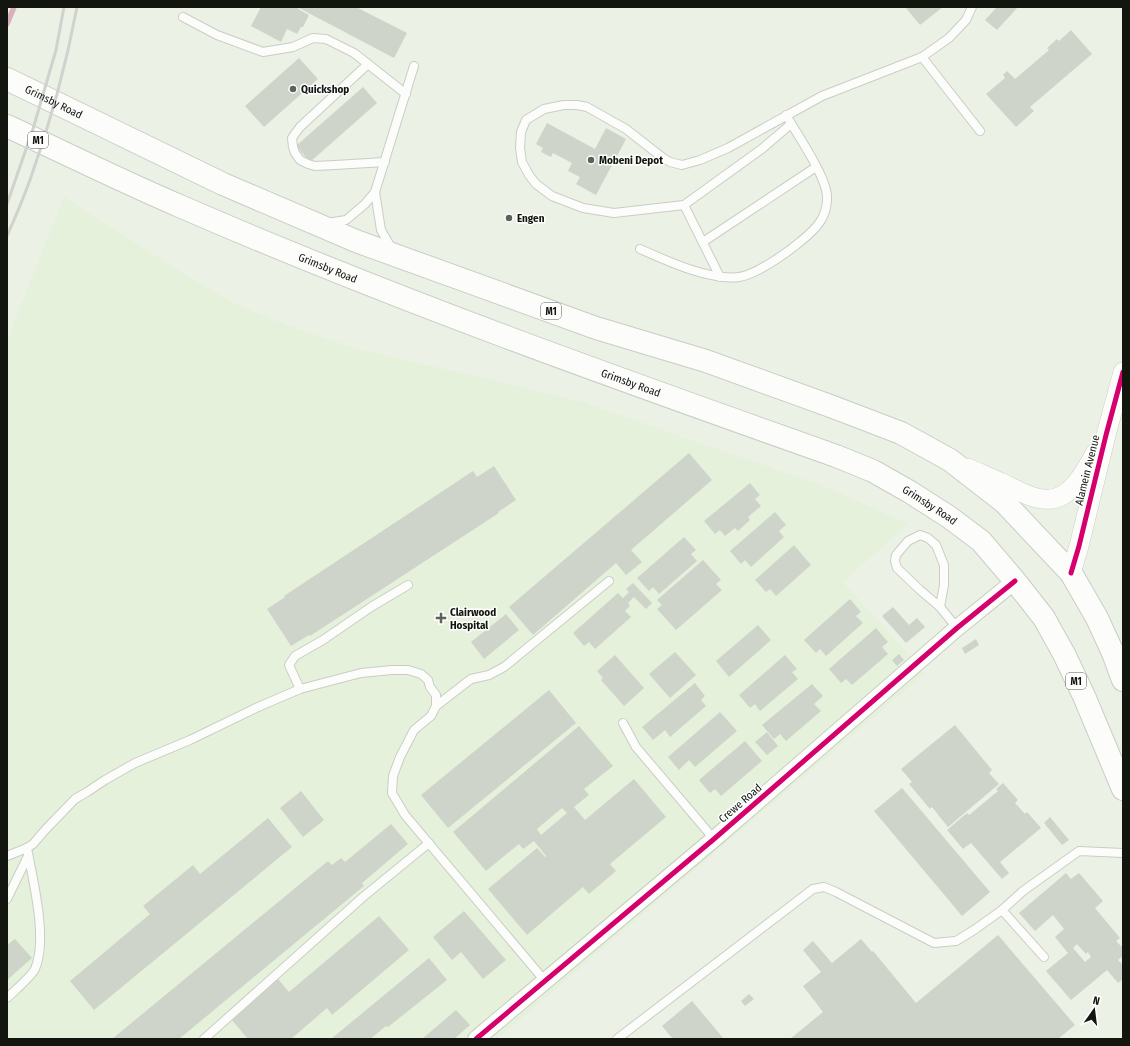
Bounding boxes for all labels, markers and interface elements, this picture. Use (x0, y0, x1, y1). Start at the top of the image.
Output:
street label: Grimsby Road (23, 83, 84, 122)
place label: Quickshop (301, 83, 349, 96)
marker: Quickshop (288, 84, 298, 94)
road number: M1 (28, 132, 48, 148)
place label: Mobeni Depot (599, 154, 663, 167)
marker: Mobeni Depot (586, 155, 596, 165)
place label: Engen (517, 212, 545, 225)
marker: Engen (504, 213, 514, 223)
street label: Grimsby Road (296, 251, 359, 286)
road number: M1 (541, 303, 561, 319)
street label: Grimsby Road (599, 366, 662, 400)
street label: Alamein Avenue (1072, 434, 1103, 507)
street label: Grimsby Road (900, 483, 959, 528)
place label: Clairwood Hospital (450, 606, 496, 632)
marker: Clairwood Hospital (435, 612, 447, 624)
road number: M1 (1066, 673, 1086, 689)
street label: Crewe Road (716, 781, 764, 825)
north arrow (1074, 990, 1114, 1030)
text: N (1092, 994, 1101, 1008)

